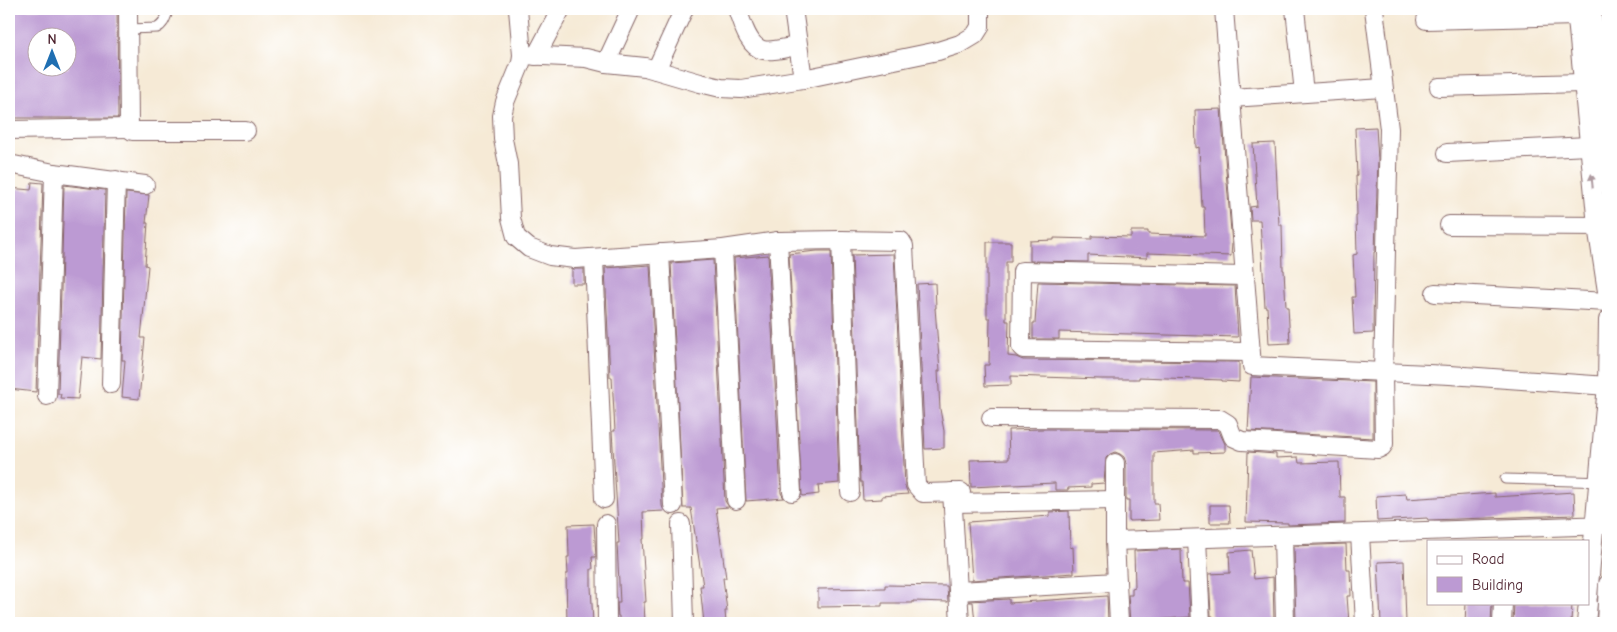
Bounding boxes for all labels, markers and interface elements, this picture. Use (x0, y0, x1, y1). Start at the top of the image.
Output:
north arrow (28, 28, 78, 78)
text: N (47, 31, 57, 48)
one-way arrow (1588, 173, 1596, 189)
legend (1427, 540, 1590, 604)
text: Road (1472, 550, 1504, 568)
text: Building (1472, 576, 1523, 594)

